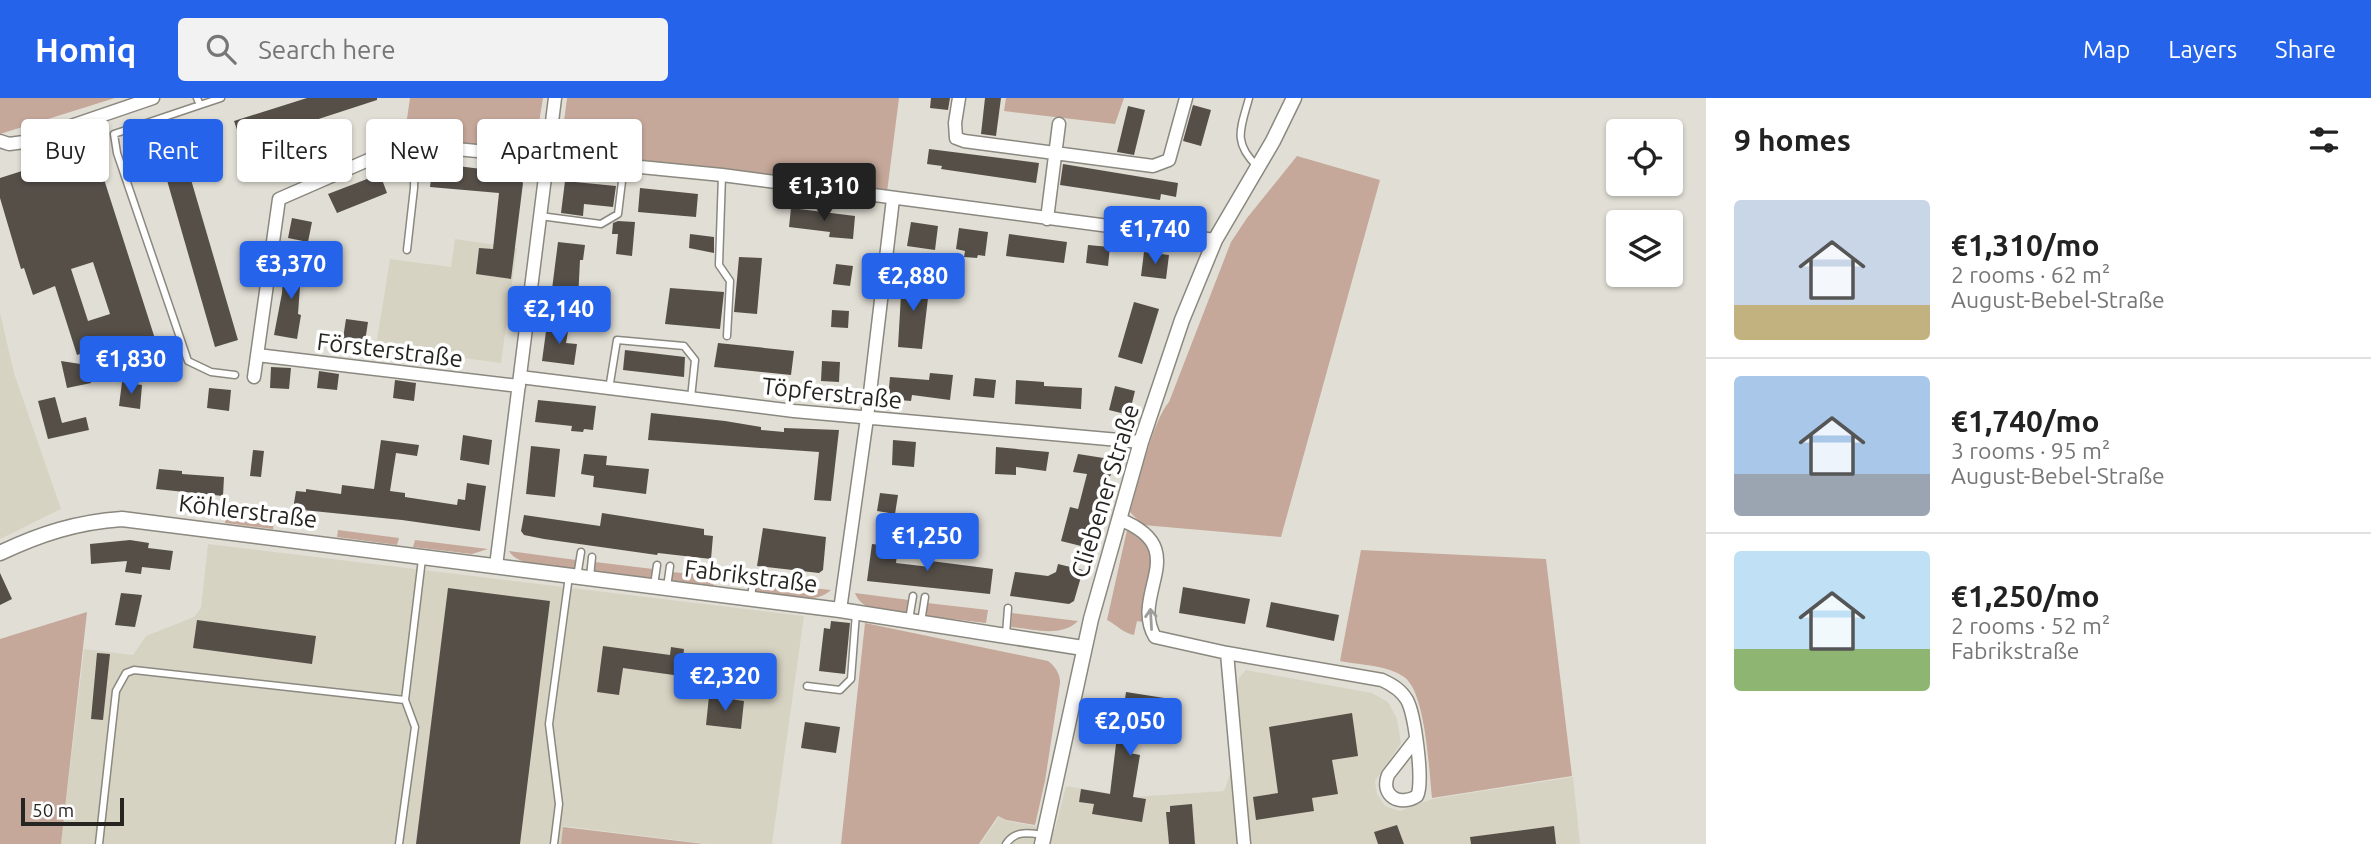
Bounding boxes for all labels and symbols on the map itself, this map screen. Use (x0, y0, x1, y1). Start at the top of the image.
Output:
pin: €1,310 (767, 164, 881, 223)
pin: €1,740 (1098, 206, 1212, 266)
pin: €3,370 (234, 242, 348, 301)
pin: €2,880 (856, 254, 970, 313)
pin: €2,140 (502, 286, 616, 346)
street label: Försterstraße (315, 328, 465, 372)
pin: €1,830 (74, 336, 188, 396)
street label: Töpferstraße (761, 372, 903, 414)
street label: Cliebener Straße (1066, 401, 1144, 581)
street label: Köhlerstraße (177, 489, 319, 533)
pin: €1,250 (870, 514, 984, 573)
street label: Fabrikstraße (683, 554, 819, 598)
one-way arrow (1144, 608, 1157, 631)
pin: €2,320 (668, 654, 782, 713)
pin: €2,050 (1073, 698, 1187, 758)
scale bar (21, 795, 124, 827)

